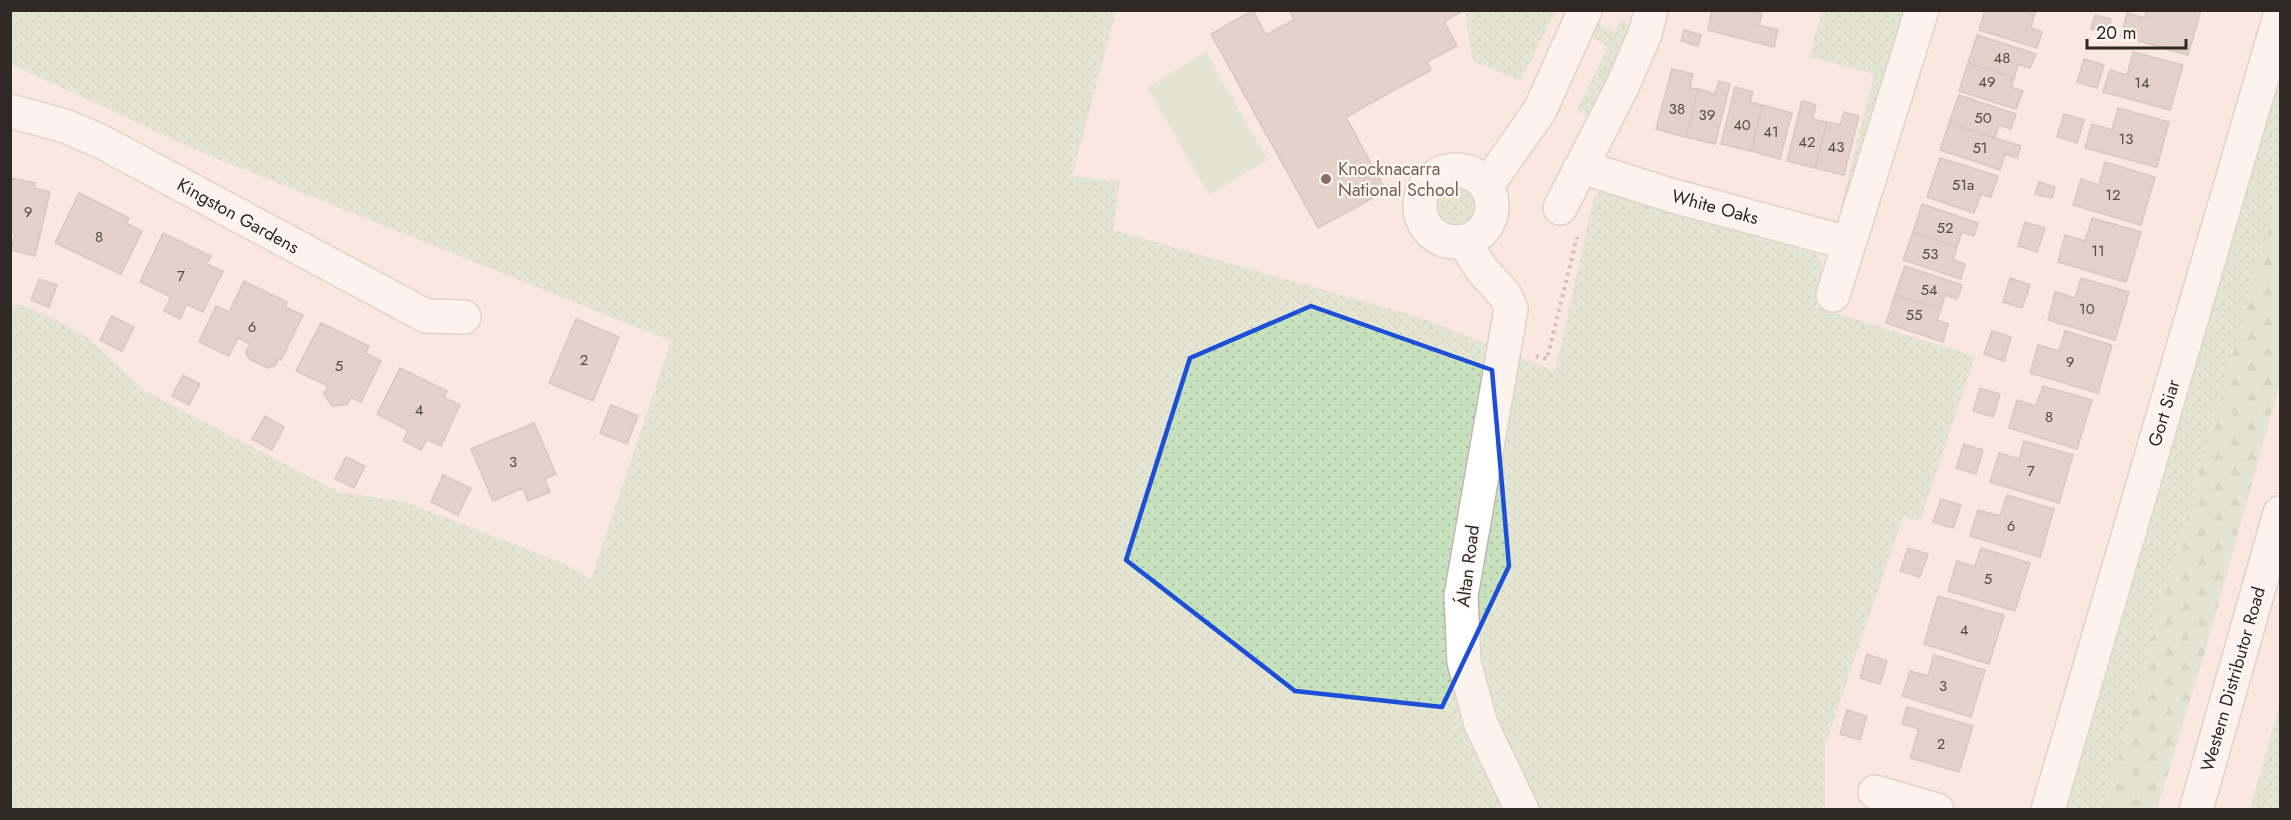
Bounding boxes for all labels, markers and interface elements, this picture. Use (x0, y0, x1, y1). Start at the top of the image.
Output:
scale bar (2087, 12, 2186, 50)
text: 20 m (2096, 20, 2136, 46)
house number: 48 (1994, 47, 2010, 69)
house number: 49 (1978, 71, 1996, 93)
house number: 14 (2134, 72, 2150, 94)
house number: 38 (1669, 98, 1685, 120)
house number: 39 (1699, 104, 1715, 126)
house number: 50 (1974, 107, 1992, 129)
house number: 40 (1733, 114, 1751, 136)
house number: 41 (1763, 121, 1779, 143)
house number: 13 (2119, 128, 2133, 150)
house number: 42 (1798, 131, 1816, 153)
house number: 43 (1828, 136, 1844, 158)
house number: 51 (1972, 137, 1988, 159)
place label: Knocknacarra National School (1338, 156, 1459, 203)
street label: Kingston Gardens (172, 172, 304, 260)
marker: Knocknacarra National School (1319, 172, 1333, 186)
house number: 51a (1952, 174, 1974, 196)
street label: White Oaks (1669, 183, 1761, 231)
house number: 12 (2105, 184, 2121, 206)
house number: 9 (24, 201, 32, 223)
house number: 52 (1937, 217, 1954, 239)
house number: 8 (95, 226, 103, 248)
house number: 11 (2091, 240, 2105, 262)
house number: 53 (1922, 243, 1938, 265)
house number: 7 (177, 265, 185, 287)
house number: 54 (1920, 279, 1938, 301)
house number: 10 (2079, 298, 2095, 320)
house number: 55 (1906, 304, 1922, 326)
house number: 6 (248, 316, 256, 338)
house number: 2 (580, 349, 588, 371)
house number: 9 (2066, 351, 2074, 373)
house number: 5 (335, 355, 343, 377)
street label: Gort Siar (2141, 375, 2187, 450)
house number: 4 (415, 399, 424, 421)
house number: 8 (2045, 406, 2053, 428)
house number: 3 (509, 451, 517, 473)
house number: 7 (2027, 460, 2035, 482)
house number: 6 (2007, 515, 2015, 537)
street label: Áltan Road (1450, 523, 1486, 609)
house number: 5 (1984, 568, 1992, 590)
street label: Western Distributor Road (2194, 584, 2272, 774)
house number: 4 (1960, 619, 1969, 641)
house number: 3 (1939, 675, 1947, 697)
house number: 2 (1937, 733, 1945, 755)

